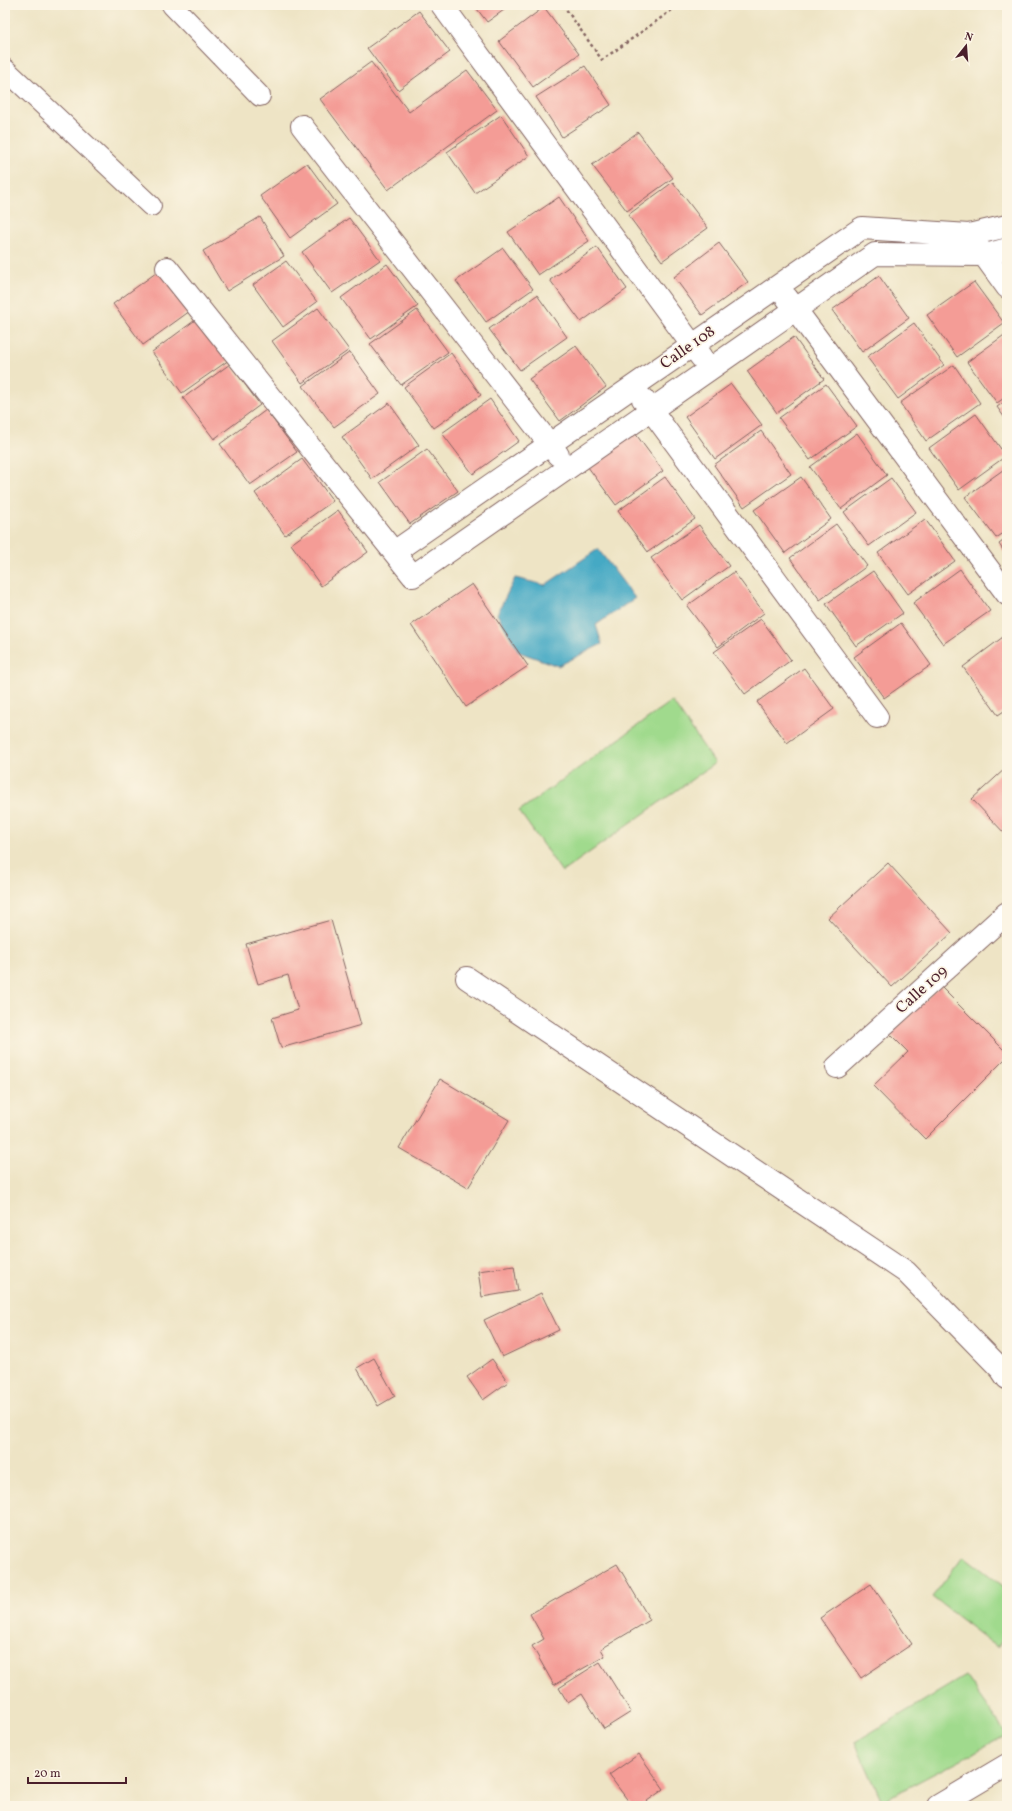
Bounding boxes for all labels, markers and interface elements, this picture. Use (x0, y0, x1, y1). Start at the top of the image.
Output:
north arrow (946, 26, 986, 66)
text: N (962, 30, 975, 46)
street label: Calle 108 (656, 321, 720, 375)
street label: Calle 109 (891, 961, 953, 1019)
scale bar (28, 1759, 126, 1785)
text: 20 m (34, 1766, 61, 1782)

